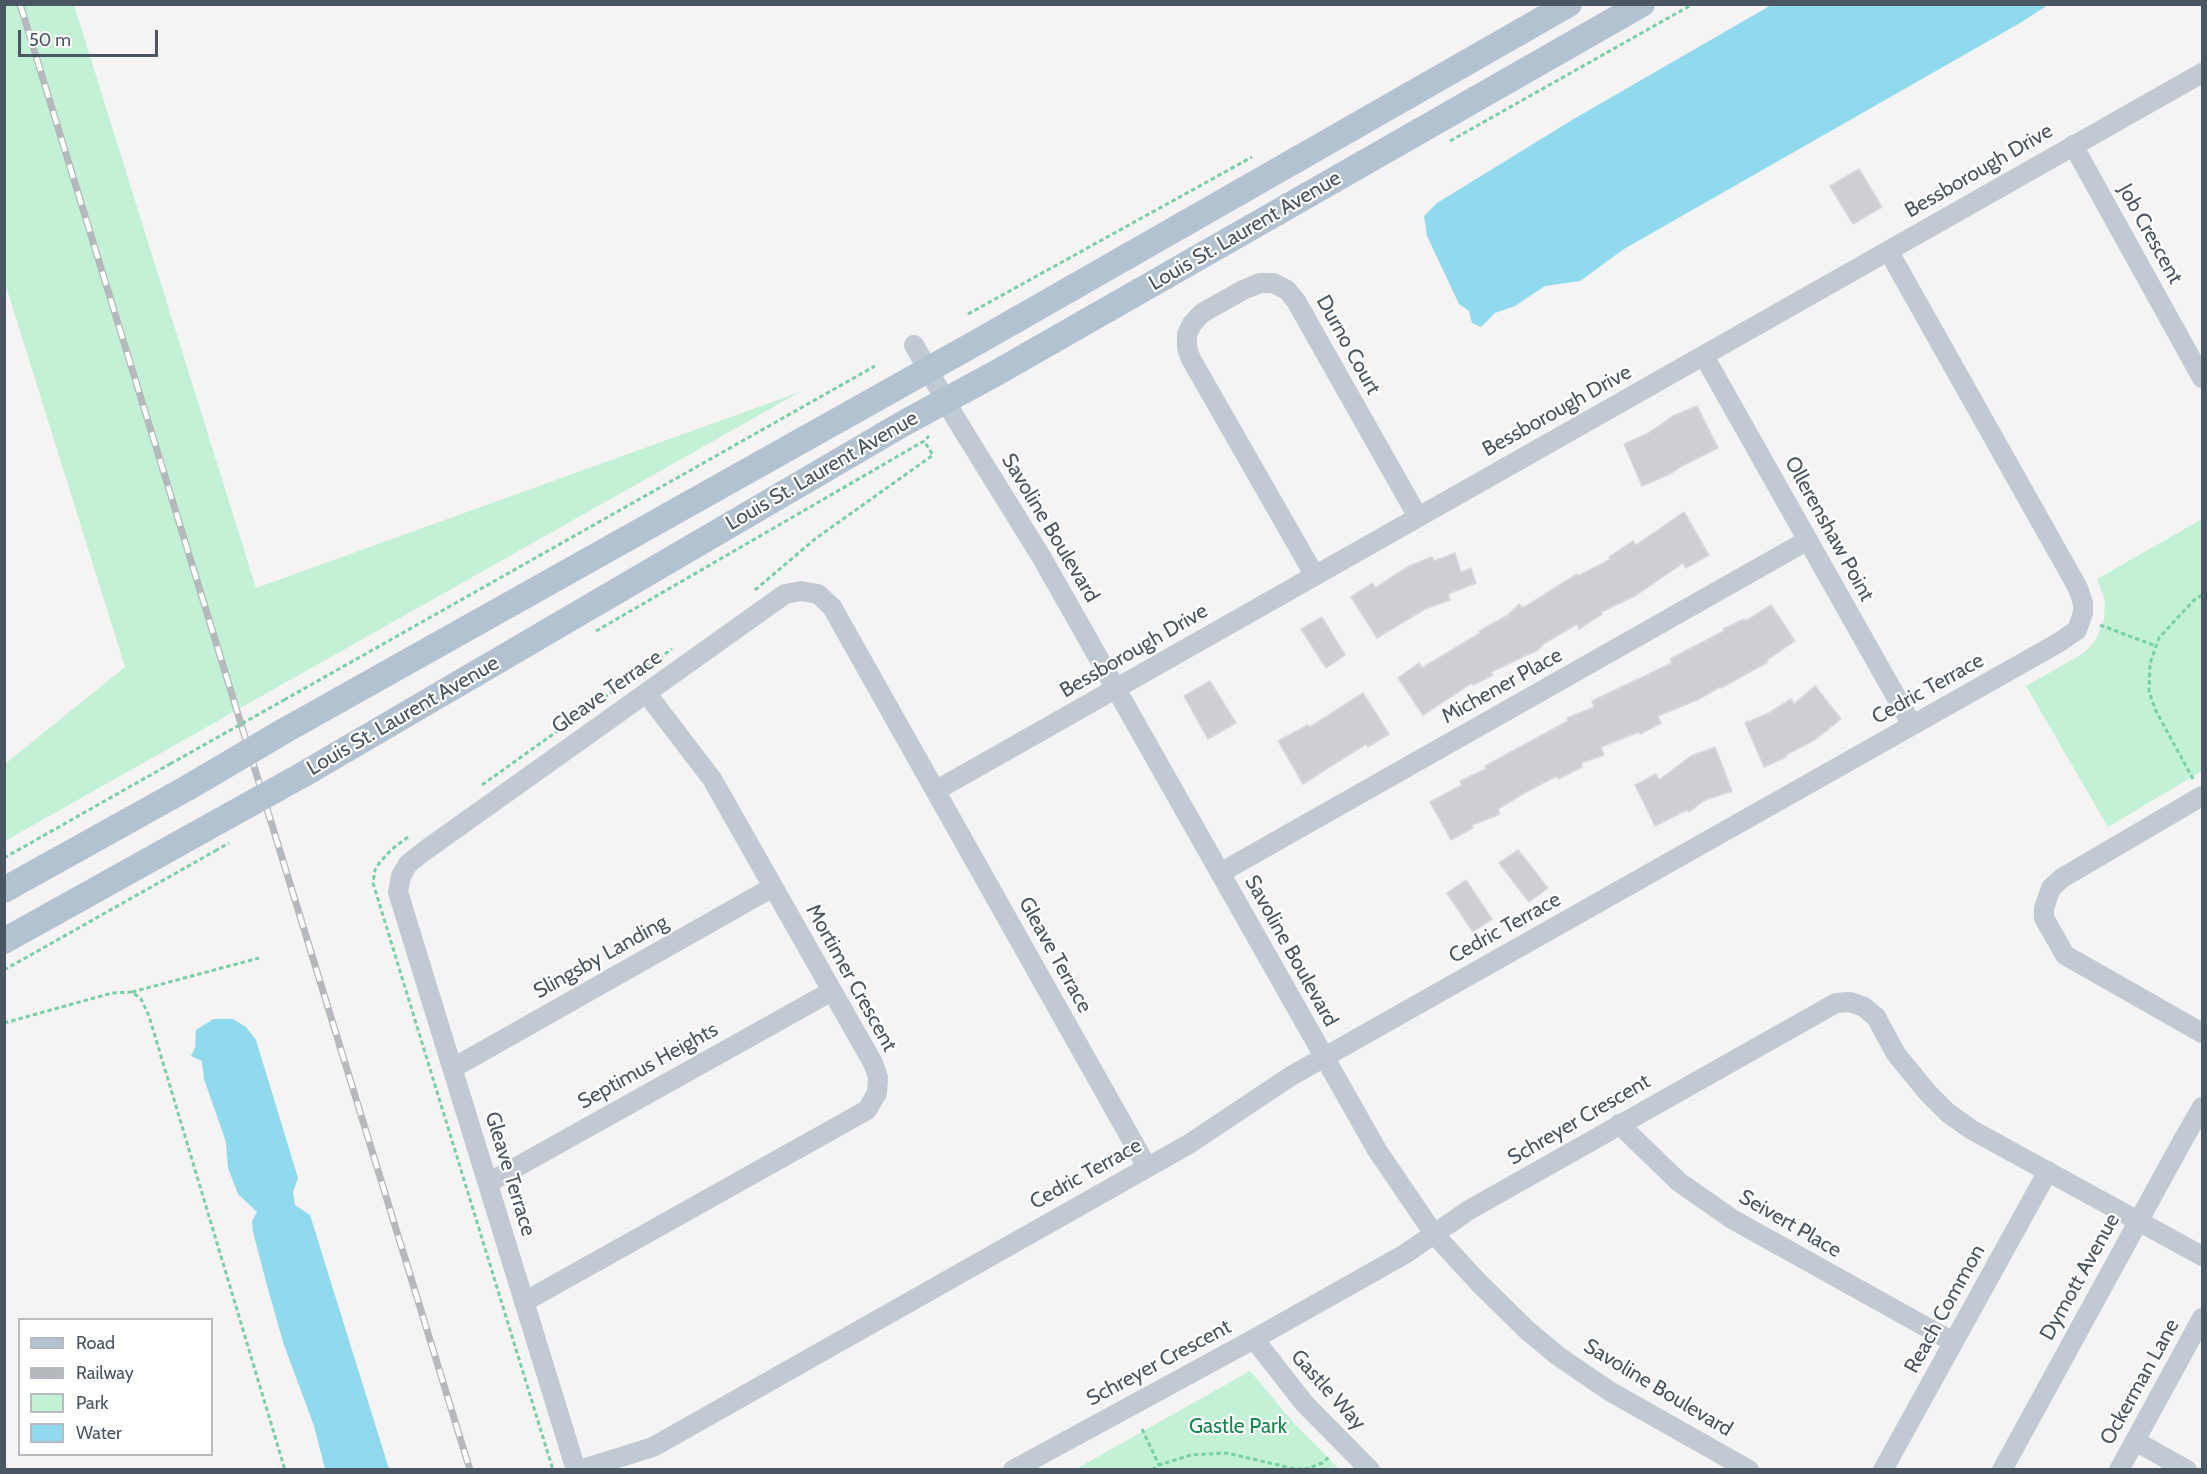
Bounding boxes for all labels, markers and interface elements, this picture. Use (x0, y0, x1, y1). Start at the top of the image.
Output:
scale bar (21, 18, 160, 56)
text: 50 m (29, 29, 71, 51)
street label: Bessborough Drive (1901, 118, 2057, 224)
street label: Louis St. Laurent Avenue (1145, 166, 1345, 296)
street label: Job Crescent (2112, 180, 2188, 288)
street label: Durno Court (1310, 291, 1386, 399)
street label: Bessborough Drive (1478, 360, 1636, 462)
street label: Louis St. Laurent Avenue (722, 406, 922, 536)
street label: Savoline Boulevard (996, 449, 1104, 607)
street label: Ollerenshaw Point (1779, 452, 1879, 606)
street label: Bessborough Drive (1056, 598, 1212, 704)
street label: Michener Place (1437, 643, 1567, 729)
street label: Gleave Terrace (547, 645, 667, 739)
street label: Cedric Terrace (1868, 648, 1988, 730)
street label: Louis St. Laurent Avenue (303, 651, 503, 781)
street label: Savoline Boulevard (1239, 871, 1343, 1031)
street label: Cedric Terrace (1445, 887, 1565, 969)
street label: Gleave Terrace (1013, 893, 1097, 1017)
street label: Mortimer Crescent (800, 900, 902, 1056)
street label: Slingsby Landing (529, 910, 673, 1004)
street label: Septimus Heights (574, 1017, 722, 1115)
street label: Schreyer Crescent (1503, 1069, 1655, 1171)
street label: Gleave Terrace (479, 1109, 541, 1239)
street label: Cedric Terrace (1026, 1133, 1146, 1215)
street label: Seivert Place (1734, 1185, 1846, 1263)
street label: Dymott Avenue (2035, 1209, 2125, 1345)
street label: Reach Common (1899, 1240, 1991, 1378)
street label: Schreyer Crescent (1082, 1314, 1236, 1412)
street label: Ockerman Lane (2095, 1315, 2185, 1449)
legend (18, 1318, 213, 1456)
text: Road (76, 1332, 115, 1354)
street label: Savoline Boulevard (1579, 1334, 1737, 1442)
street label: Gastle Way (1285, 1345, 1371, 1435)
text: Railway (76, 1362, 134, 1384)
text: Park (76, 1392, 108, 1414)
park label: Gastle Park (1189, 1414, 1287, 1440)
text: Water (76, 1422, 122, 1444)

